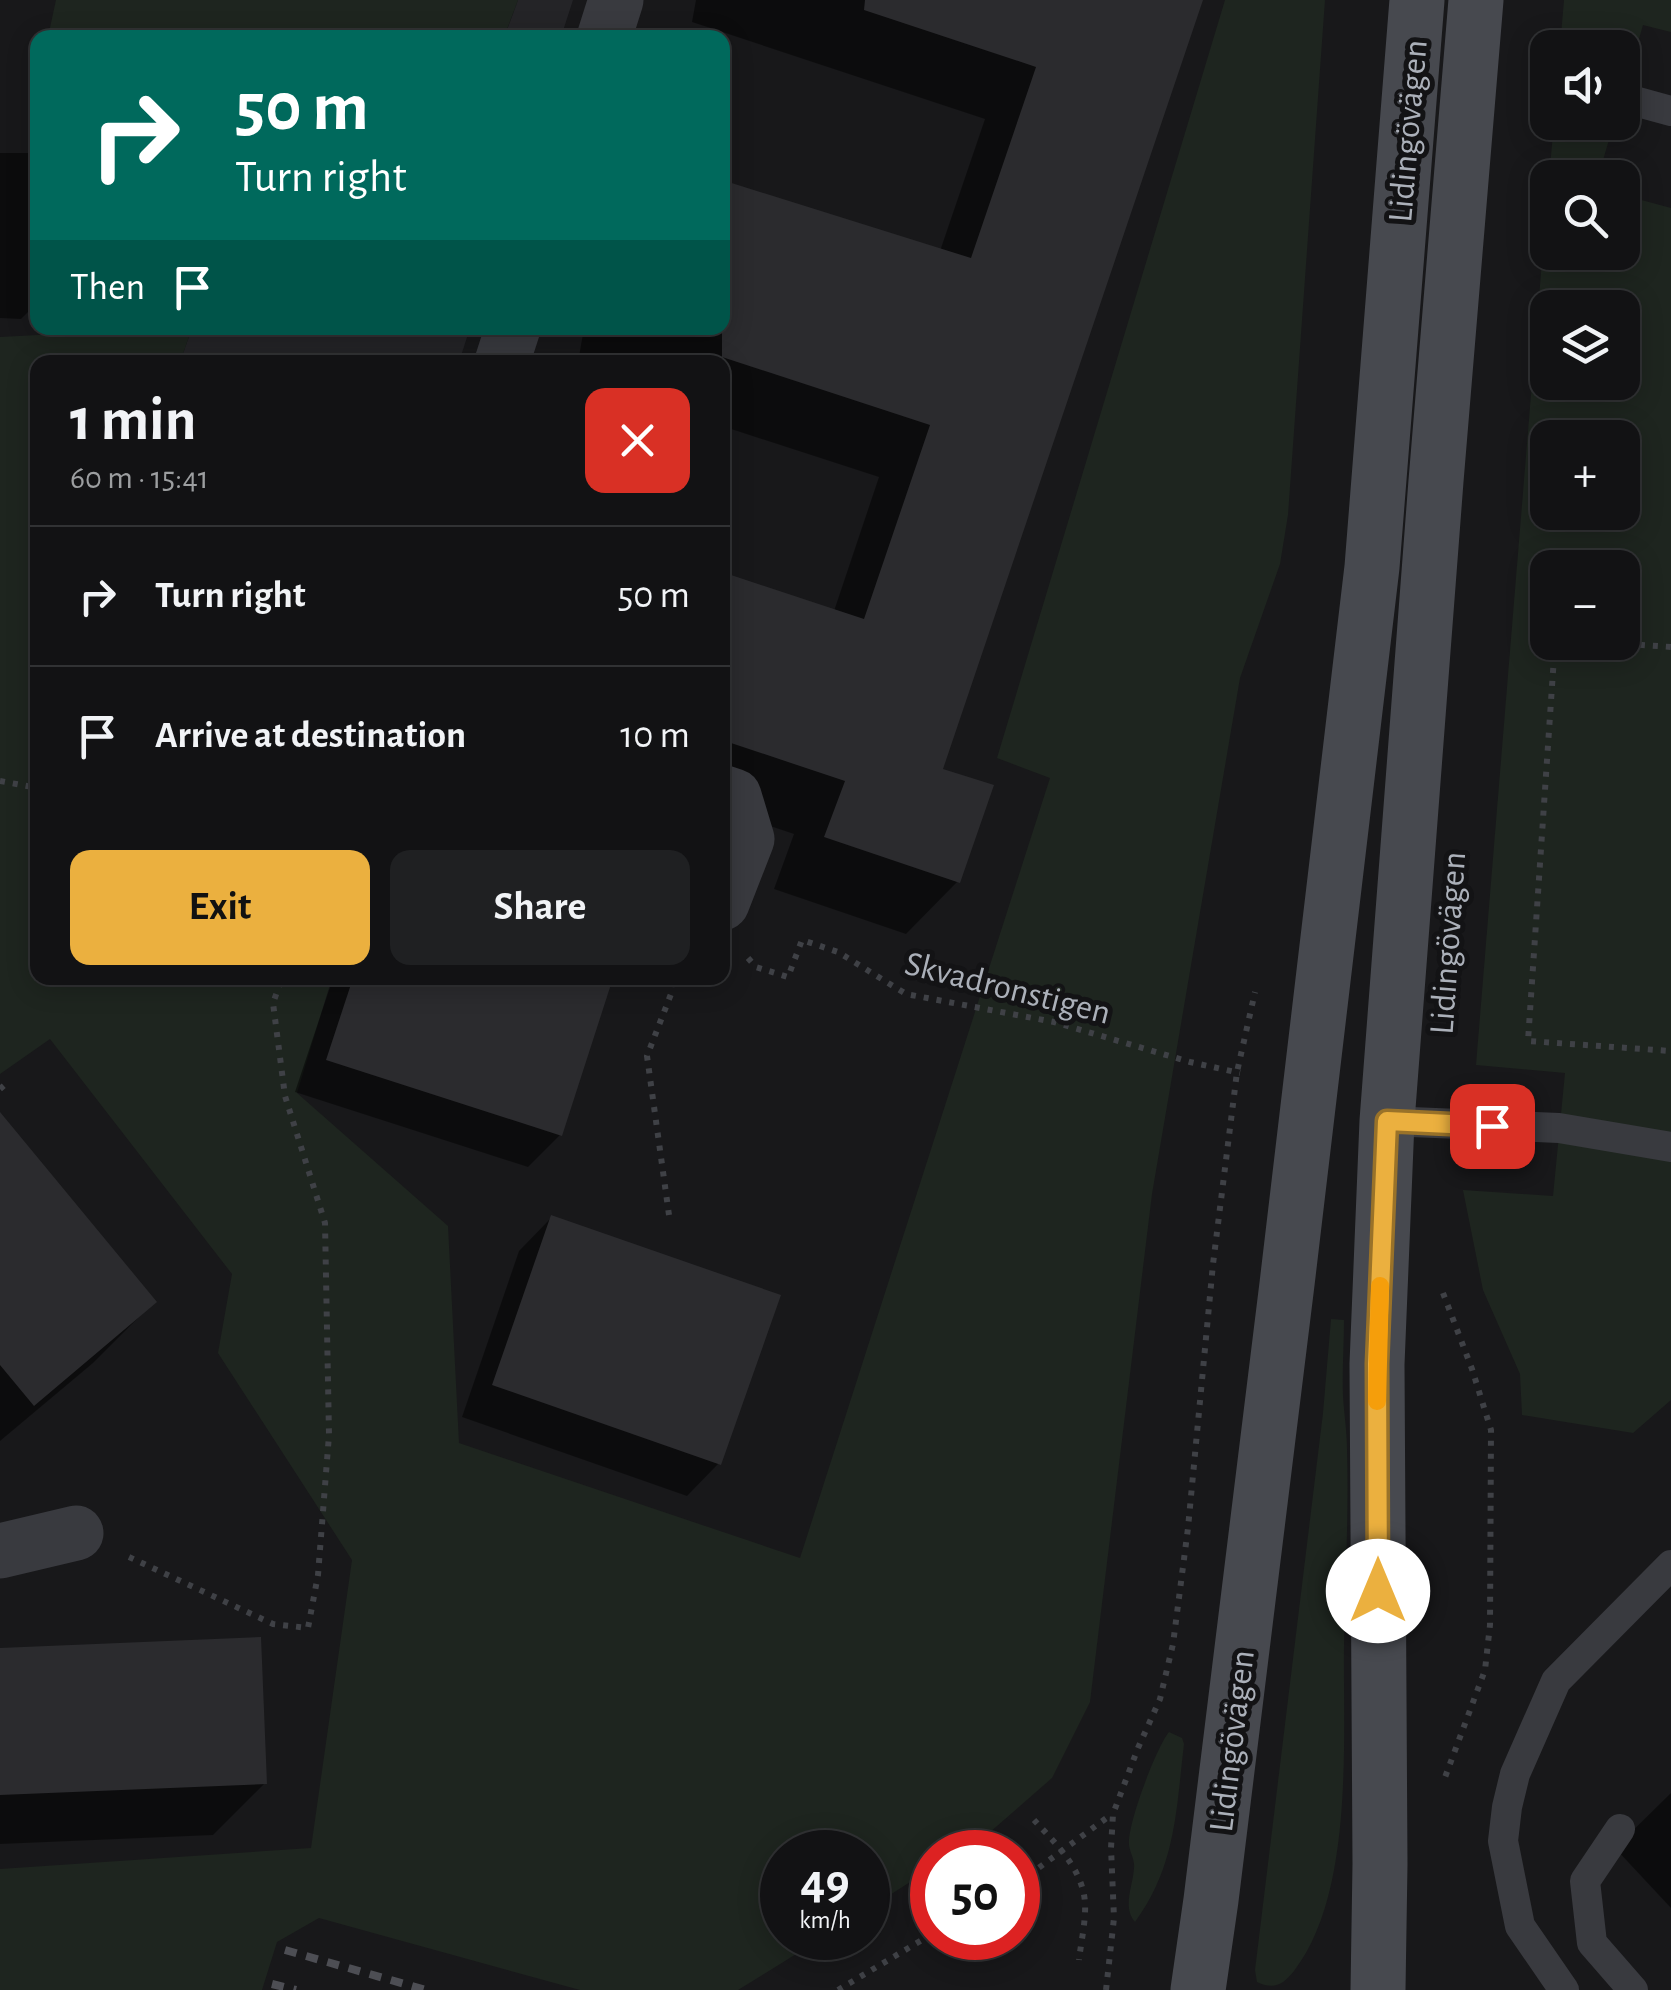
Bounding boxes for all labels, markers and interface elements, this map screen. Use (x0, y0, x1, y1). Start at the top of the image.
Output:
map controls (1530, 30, 1640, 660)
button: sound (1530, 30, 1640, 140)
street label: Lidingövägen (1383, 38, 1434, 224)
icon: right (70, 70, 200, 200)
text: 50 m (235, 73, 369, 143)
text: Turn right (235, 155, 407, 200)
button: search (1530, 160, 1640, 270)
icon: arrive (165, 260, 220, 315)
text: Then (70, 269, 145, 307)
button: layers (1530, 290, 1640, 400)
button: close (585, 388, 690, 493)
text: 1 min (70, 391, 196, 451)
button: + (1530, 420, 1640, 530)
text: 60 m · 15:41 (70, 462, 209, 494)
button: − (1530, 550, 1640, 660)
icon: right (70, 569, 125, 624)
text: Turn right (155, 577, 305, 615)
text: 50 m (617, 577, 690, 615)
icon: arrive (70, 709, 125, 764)
text: Arrive at destination (155, 717, 466, 755)
text: 10 m (620, 717, 690, 755)
button: Exit (70, 850, 370, 965)
button: Share (390, 850, 690, 965)
street label: Lidingövägen (1425, 851, 1472, 1036)
street label: Skvadronstigen (901, 946, 1114, 1031)
pin (1450, 1084, 1535, 1169)
icon: arrive (1465, 1099, 1520, 1154)
position arrow (1326, 1539, 1430, 1643)
street label: Lidingövägen (1204, 1648, 1261, 1834)
speed limit sign: 50 (910, 1830, 1040, 1960)
text: 49 (800, 1858, 850, 1908)
text: km/h (799, 1908, 851, 1933)

